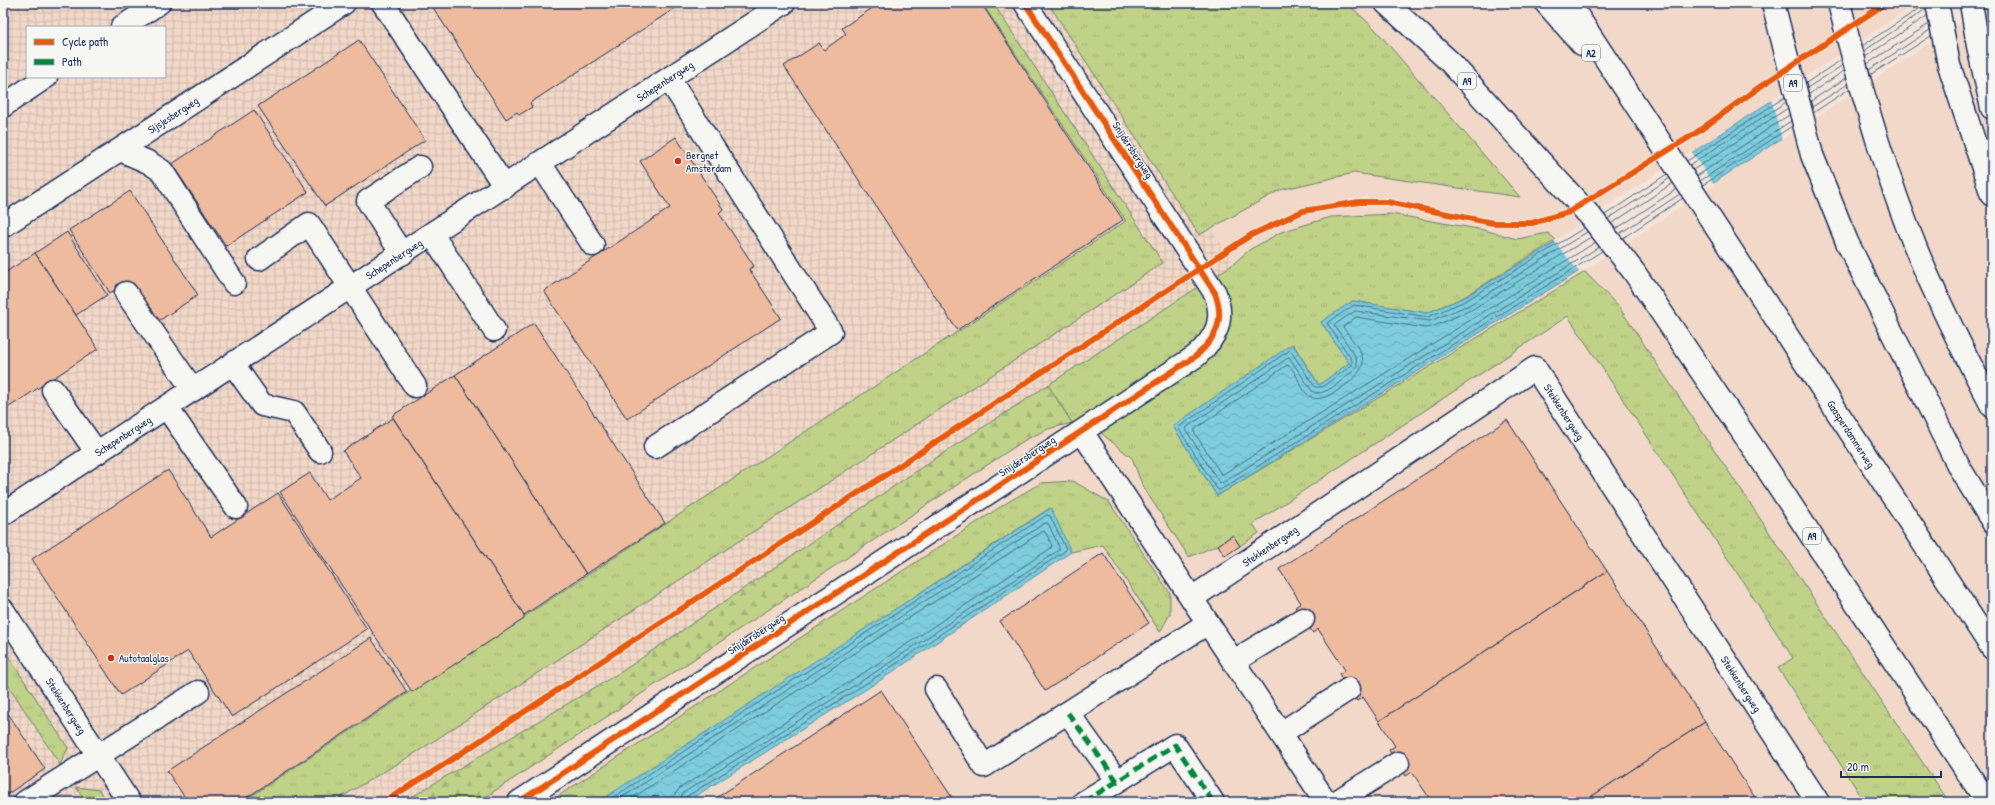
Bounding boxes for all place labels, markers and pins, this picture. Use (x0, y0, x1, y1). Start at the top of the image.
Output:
place label: Bergnet Amsterdam (686, 148, 732, 175)
marker: Bergnet Amsterdam (673, 156, 683, 166)
place label: Autotaalglas (119, 651, 169, 665)
marker: Autotaalglas (106, 653, 116, 663)

